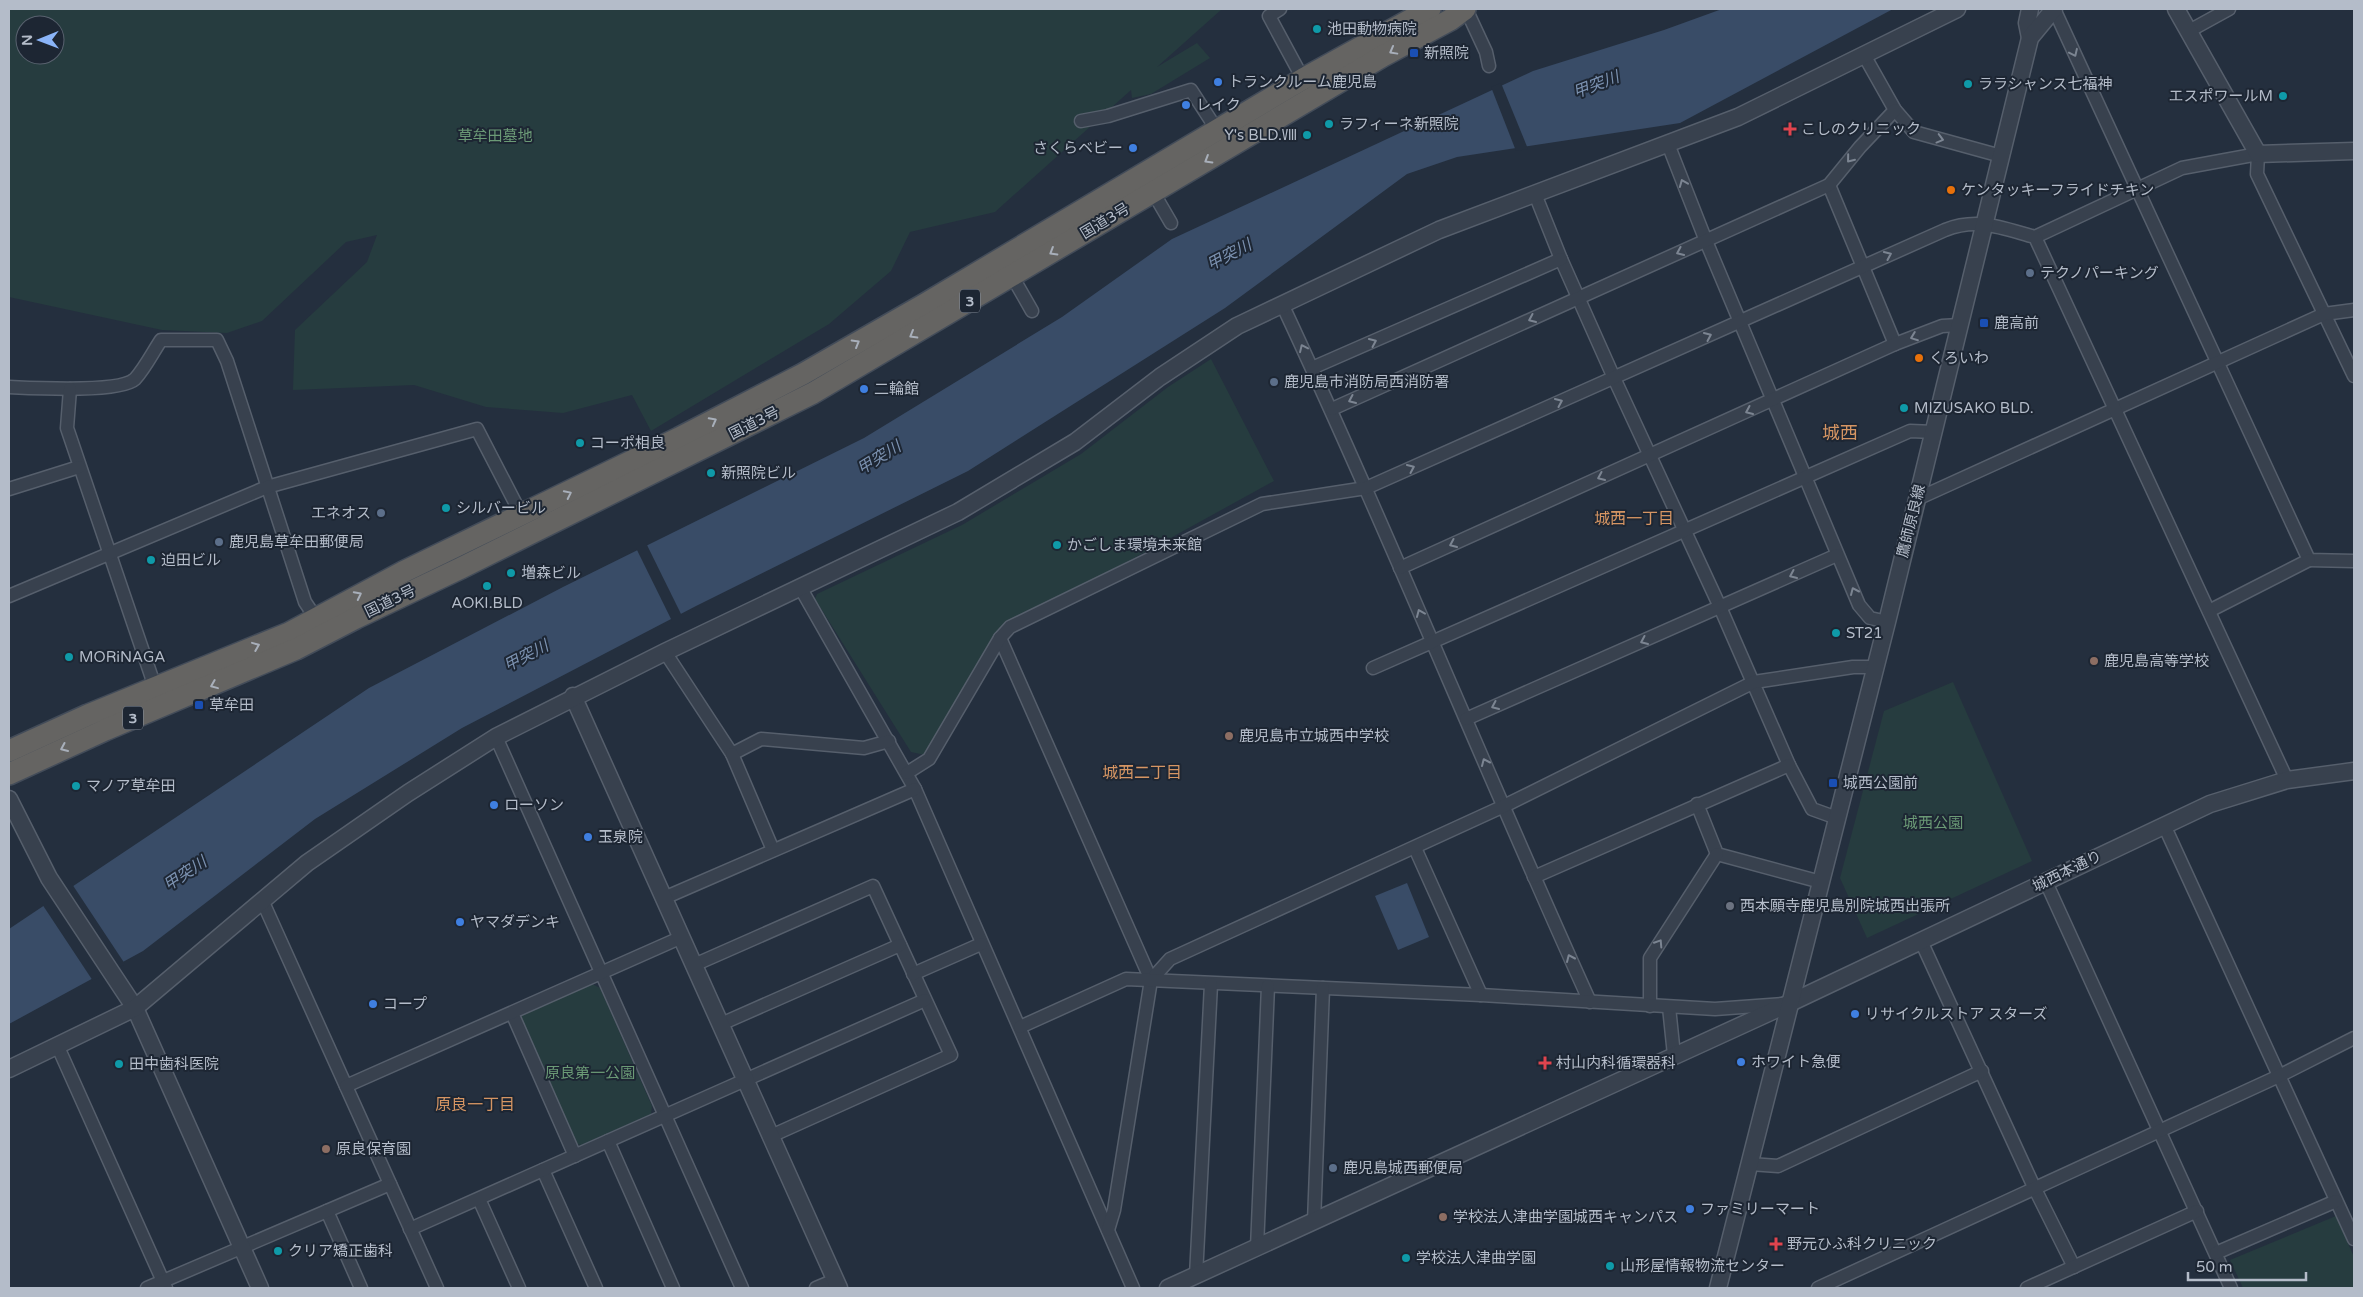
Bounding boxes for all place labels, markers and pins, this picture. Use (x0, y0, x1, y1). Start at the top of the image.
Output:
place label: 池田動物病院 (1327, 20, 1417, 38)
marker: 池田動物病院 (1311, 23, 1323, 35)
place label: 新照院 (1424, 44, 1469, 62)
marker: 新照院 (1408, 47, 1420, 59)
place label: トランクルーム鹿児島 (1228, 73, 1377, 91)
place label: ララシャンス七福神 (1978, 75, 2112, 93)
marker: トランクルーム鹿児島 (1212, 76, 1224, 88)
marker: ララシャンス七福神 (1962, 78, 1974, 90)
place label: エスポワールM (2169, 87, 2273, 105)
marker: エスポワールM (2277, 90, 2289, 102)
place label: レイク (1196, 96, 1241, 114)
marker: レイク (1180, 99, 1192, 111)
place label: ラフィーネ新照院 (1339, 115, 1459, 133)
marker: ラフィーネ新照院 (1323, 118, 1335, 130)
place label: こしのクリニック (1801, 120, 1921, 138)
marker: こしのクリニック (1783, 122, 1797, 136)
place label: Y's BLD.Ⅷ (1224, 126, 1297, 144)
marker: Y's BLD.Ⅷ (1301, 129, 1313, 141)
place label: さくらベビー (1033, 139, 1123, 157)
marker: さくらベビー (1127, 142, 1139, 154)
place label: ケンタッキーフライドチキン (1961, 181, 2154, 199)
marker: ケンタッキーフライドチキン (1945, 184, 1957, 196)
place label: テクノパーキング (2040, 264, 2159, 282)
marker: テクノパーキング (2024, 267, 2036, 279)
place label: 鹿高前 (1994, 314, 2039, 332)
marker: 鹿高前 (1978, 317, 1990, 329)
place label: くろいわ (1929, 349, 1989, 367)
marker: くろいわ (1913, 352, 1925, 364)
place label: 鹿児島市消防局西消防署 (1284, 373, 1449, 391)
marker: 鹿児島市消防局西消防署 (1268, 376, 1280, 388)
place label: 二輪館 (874, 380, 919, 398)
marker: 二輪館 (858, 383, 870, 395)
place label: MIZUSAKO BLD. (1914, 399, 2034, 417)
marker: MIZUSAKO BLD. (1898, 402, 1910, 414)
place label: コーポ相良 (590, 434, 665, 452)
marker: コーポ相良 (574, 437, 586, 449)
place label: 新照院ビル (721, 464, 796, 482)
marker: 新照院ビル (705, 467, 717, 479)
place label: シルバービル (456, 499, 546, 517)
marker: シルバービル (440, 502, 452, 514)
place label: エネオス (311, 504, 371, 522)
marker: エネオス (375, 507, 387, 519)
place label: 鹿児島草牟田郵便局 (229, 533, 364, 551)
marker: 鹿児島草牟田郵便局 (213, 536, 225, 548)
place label: かごしま環境未来館 (1067, 536, 1202, 554)
marker: かごしま環境未来館 (1051, 539, 1063, 551)
place label: 迫田ビル (161, 551, 221, 569)
marker: 迫田ビル (145, 554, 157, 566)
place label: 増森ビル (521, 564, 581, 582)
marker: 増森ビル (505, 567, 517, 579)
marker: AOKI.BLD (481, 580, 493, 592)
place label: AOKI.BLD (451, 594, 523, 612)
place label: ST21 (1846, 624, 1883, 642)
marker: ST21 (1830, 627, 1842, 639)
place label: MORiNAGA (79, 648, 166, 666)
marker: MORiNAGA (63, 651, 75, 663)
place label: 鹿児島高等学校 (2104, 652, 2209, 670)
marker: 鹿児島高等学校 (2088, 655, 2100, 667)
place label: 草牟田 (209, 696, 254, 714)
marker: 草牟田 (193, 699, 205, 711)
place label: 鹿児島市立城西中学校 (1239, 727, 1389, 745)
marker: 鹿児島市立城西中学校 (1223, 730, 1235, 742)
place label: 城西公園前 (1843, 774, 1918, 792)
place label: マノア草牟田 (86, 777, 176, 795)
marker: 城西公園前 (1827, 777, 1839, 789)
marker: マノア草牟田 (70, 780, 82, 792)
place label: ローソン (504, 796, 564, 814)
marker: ローソン (488, 799, 500, 811)
place label: 玉泉院 (598, 828, 643, 846)
marker: 玉泉院 (582, 831, 594, 843)
place label: 西本願寺鹿児島別院城西出張所 (1740, 897, 1950, 915)
marker: 西本願寺鹿児島別院城西出張所 (1724, 900, 1736, 912)
place label: ヤマダデンキ (470, 913, 560, 931)
marker: ヤマダデンキ (454, 916, 466, 928)
place label: コープ (383, 995, 427, 1013)
marker: コープ (367, 998, 379, 1010)
place label: リサイクルストア スターズ (1865, 1005, 2047, 1023)
marker: リサイクルストア スターズ (1849, 1008, 1861, 1020)
place label: ホワイト急便 (1751, 1053, 1841, 1071)
place label: 村山内科循環器科 (1556, 1054, 1676, 1072)
place label: 田中歯科医院 (129, 1055, 219, 1073)
marker: 村山内科循環器科 (1538, 1056, 1552, 1070)
marker: ホワイト急便 (1735, 1056, 1747, 1068)
marker: 田中歯科医院 (113, 1058, 125, 1070)
place label: 原良保育園 (336, 1140, 411, 1158)
marker: 原良保育園 (320, 1143, 332, 1155)
place label: 鹿児島城西郵便局 (1343, 1159, 1463, 1177)
marker: 鹿児島城西郵便局 (1327, 1162, 1339, 1174)
place label: ファミリーマート (1700, 1200, 1820, 1218)
marker: ファミリーマート (1684, 1203, 1696, 1215)
place label: 学校法人津曲学園城西キャンパス (1453, 1208, 1678, 1226)
marker: 学校法人津曲学園城西キャンパス (1437, 1211, 1449, 1223)
place label: 野元ひふ科クリニック (1787, 1235, 1937, 1253)
marker: 野元ひふ科クリニック (1769, 1237, 1783, 1251)
place label: クリア矯正歯科 (288, 1242, 393, 1260)
marker: クリア矯正歯科 (272, 1245, 284, 1257)
place label: 学校法人津曲学園 (1416, 1249, 1536, 1267)
marker: 学校法人津曲学園 (1400, 1252, 1412, 1264)
place label: 山形屋情報物流センター (1620, 1257, 1785, 1275)
marker: 山形屋情報物流センター (1604, 1260, 1616, 1272)

